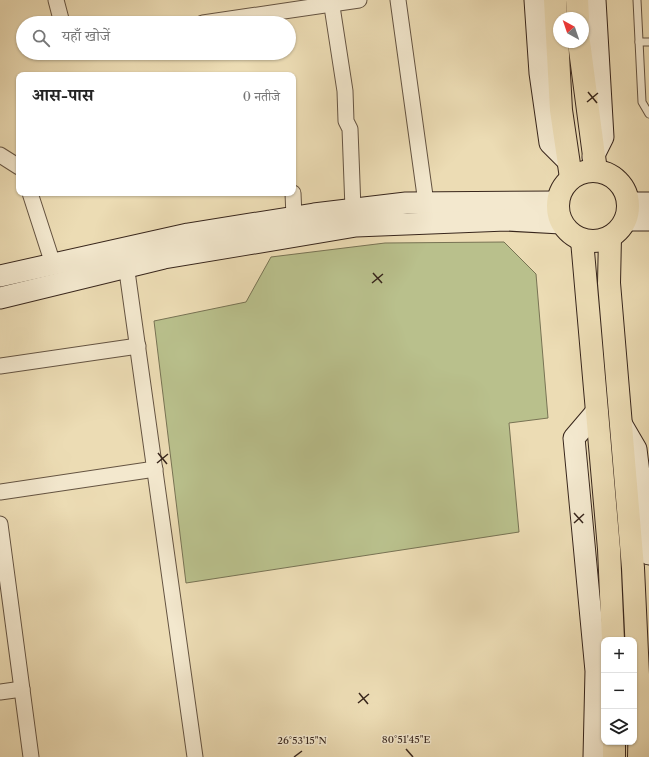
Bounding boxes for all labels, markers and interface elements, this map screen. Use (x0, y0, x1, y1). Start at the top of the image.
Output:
north arrow (553, 12, 589, 48)
search box (16, 16, 296, 60)
text: यहाँ खोजें (62, 26, 110, 45)
icon: search (30, 27, 52, 49)
text: आस-पास (32, 85, 94, 105)
text: 0 नतीजे (243, 88, 280, 104)
map controls (601, 637, 637, 745)
button: + (601, 637, 637, 673)
button: − (601, 673, 637, 709)
button: layers (601, 709, 637, 745)
text: 80°51'45"E (382, 733, 430, 746)
text: 26°53'15"N (277, 734, 327, 747)

